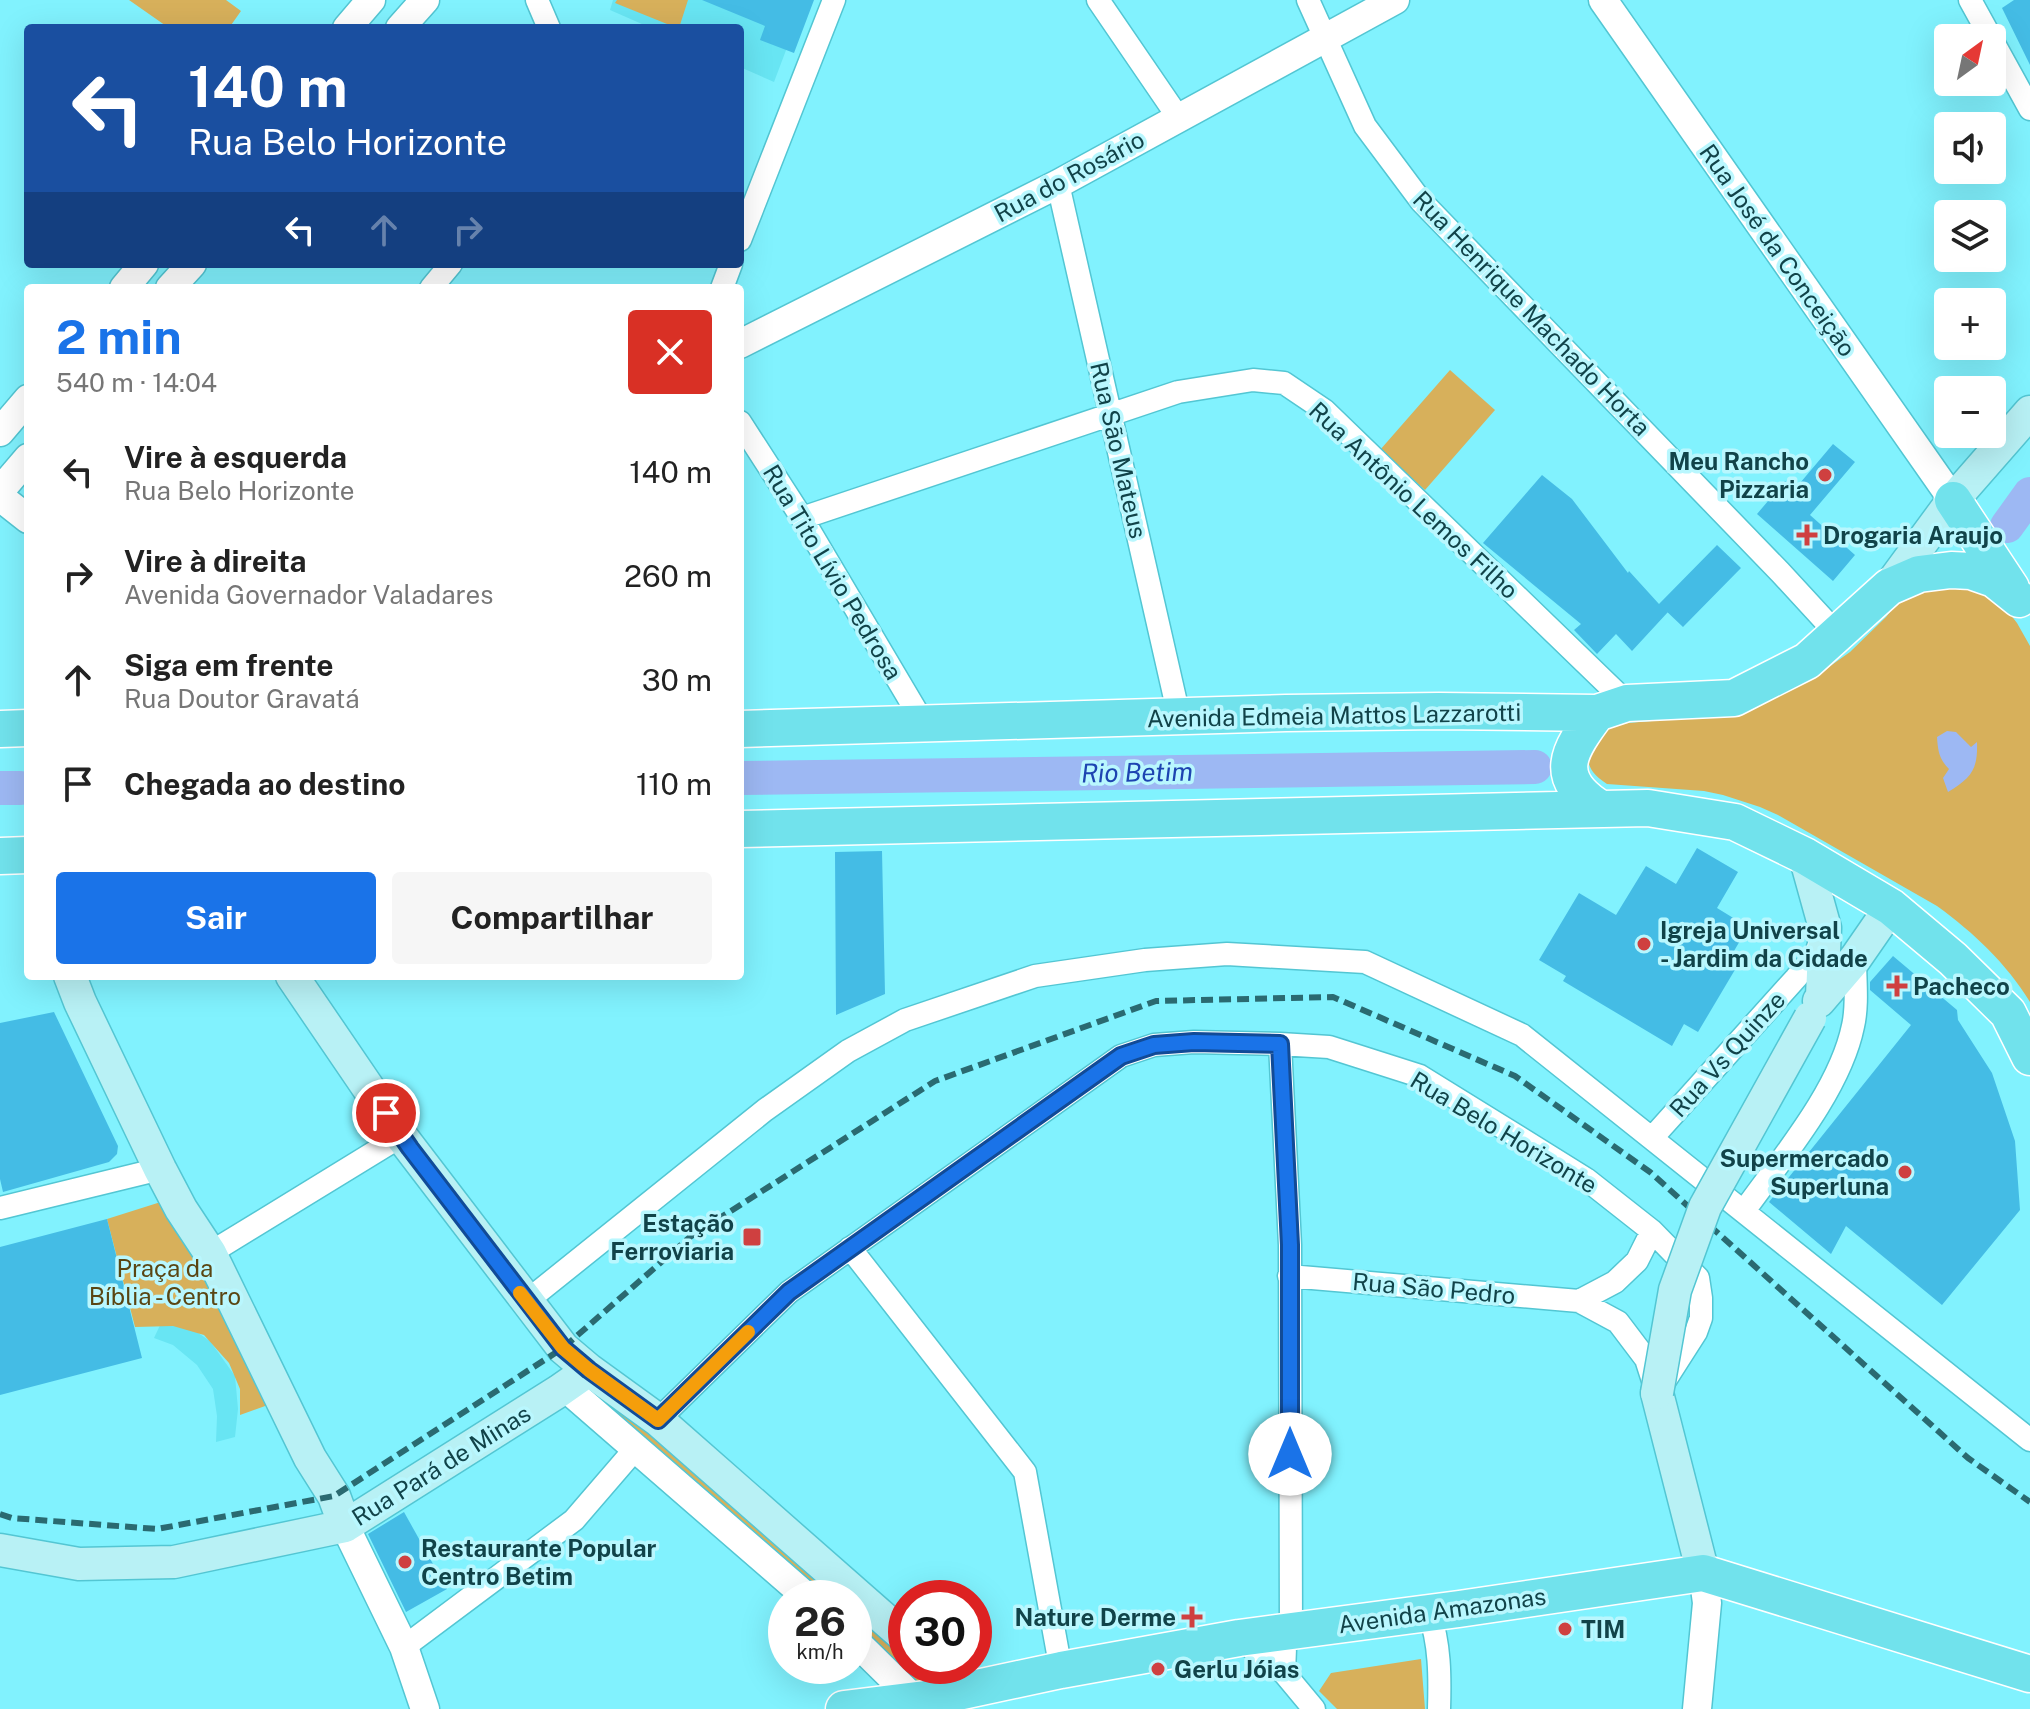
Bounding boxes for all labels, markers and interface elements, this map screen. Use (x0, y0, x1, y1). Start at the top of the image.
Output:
north arrow (1934, 24, 2006, 96)
map controls (1934, 24, 2006, 448)
text: 140 m (188, 54, 348, 120)
icon: left (56, 56, 160, 160)
button: sound (1934, 112, 2006, 184)
text: Rua Belo Horizonte (188, 121, 507, 163)
street label: Rua do Rosário (989, 125, 1149, 227)
street label: Rua José da Conceição (1694, 139, 1862, 361)
street label: Rua Henrique Machado Horta (1408, 185, 1656, 441)
button: layers (1934, 200, 2006, 272)
icon: left (278, 208, 322, 252)
icon: ahead (362, 208, 406, 252)
icon: right (446, 208, 490, 252)
button: + (1934, 288, 2006, 360)
text: 2 min (56, 308, 182, 365)
button: close (628, 310, 712, 394)
street label: Rua São Mateus (1085, 359, 1153, 541)
text: 540 m · 14:04 (56, 367, 217, 398)
button: − (1934, 376, 2006, 448)
street label: Rua Antônio Lemos Filho (1304, 396, 1524, 604)
text: Vire à esquerda (124, 439, 347, 475)
place label: Meu Rancho Pizzaria (1668, 447, 1809, 503)
icon: left (56, 450, 100, 494)
text: 140 m (629, 454, 712, 490)
street label: Rua Tito Lívio Pedrosa (758, 459, 908, 685)
marker: Meu Rancho Pizzaria (1816, 466, 1834, 484)
text: Rua Belo Horizonte (124, 475, 355, 506)
place label: Drogaria Araujo (1823, 521, 2003, 549)
marker: Drogaria Araujo (1798, 526, 1816, 544)
text: Vire à direita (124, 543, 307, 579)
icon: right (56, 554, 100, 598)
text: 260 m (624, 558, 712, 594)
text: Avenida Governador Valadares (124, 579, 493, 610)
text: Siga em frente (124, 647, 334, 683)
icon: ahead (56, 658, 100, 702)
text: 30 m (642, 662, 712, 698)
text: Rua Doutor Gravatá (124, 683, 360, 714)
street label: Avenida Edmeia Mattos Lazzarotti (1147, 698, 1521, 732)
water label: Rio Betim (1081, 756, 1193, 788)
icon: arrive (56, 762, 100, 806)
text: Chegada ao destino (124, 766, 405, 802)
text: 110 m (636, 766, 712, 802)
button: Sair (56, 872, 376, 964)
button: Compartilhar (392, 872, 712, 964)
place label: Igreja Universal - Jardim da Cidade (1660, 916, 1868, 972)
marker: Igreja Universal - Jardim da Cidade (1635, 935, 1653, 953)
place label: Pacheco (1913, 972, 2010, 1000)
marker: Pacheco (1888, 977, 1906, 995)
street label: Rua Vs Quinze (1663, 986, 1791, 1122)
street label: Rua Belo Horizonte (1406, 1065, 1602, 1199)
pin (352, 1079, 420, 1147)
icon: arrive (364, 1091, 408, 1135)
place label: Supermercado Superluna (1719, 1144, 1889, 1200)
marker: Supermercado Superluna (1896, 1163, 1914, 1181)
place label: Estação Ferroviaria (610, 1209, 734, 1265)
marker: Estação Ferroviaria (741, 1226, 763, 1248)
park label: Praça da Bíblia - Centro (89, 1254, 241, 1310)
street label: Rua São Pedro (1351, 1267, 1517, 1309)
street label: Rua Pará de Minas (347, 1399, 535, 1531)
position arrow (1248, 1412, 1332, 1496)
place label: Restaurante Popular Centro Betim (421, 1534, 657, 1590)
marker: Restaurante Popular Centro Betim (396, 1553, 414, 1571)
speed limit sign: 30 (888, 1580, 992, 1684)
street label: Avenida Amazonas (1336, 1582, 1548, 1638)
text: 26 (794, 1598, 846, 1645)
place label: Nature Derme (1015, 1603, 1176, 1631)
marker: Nature Derme (1183, 1608, 1201, 1626)
place label: TIM (1581, 1615, 1625, 1643)
marker: TIM (1556, 1620, 1574, 1638)
text: km/h (796, 1640, 844, 1664)
place label: Gerlu Jóias (1174, 1655, 1299, 1683)
marker: Gerlu Jóias (1149, 1660, 1167, 1678)

